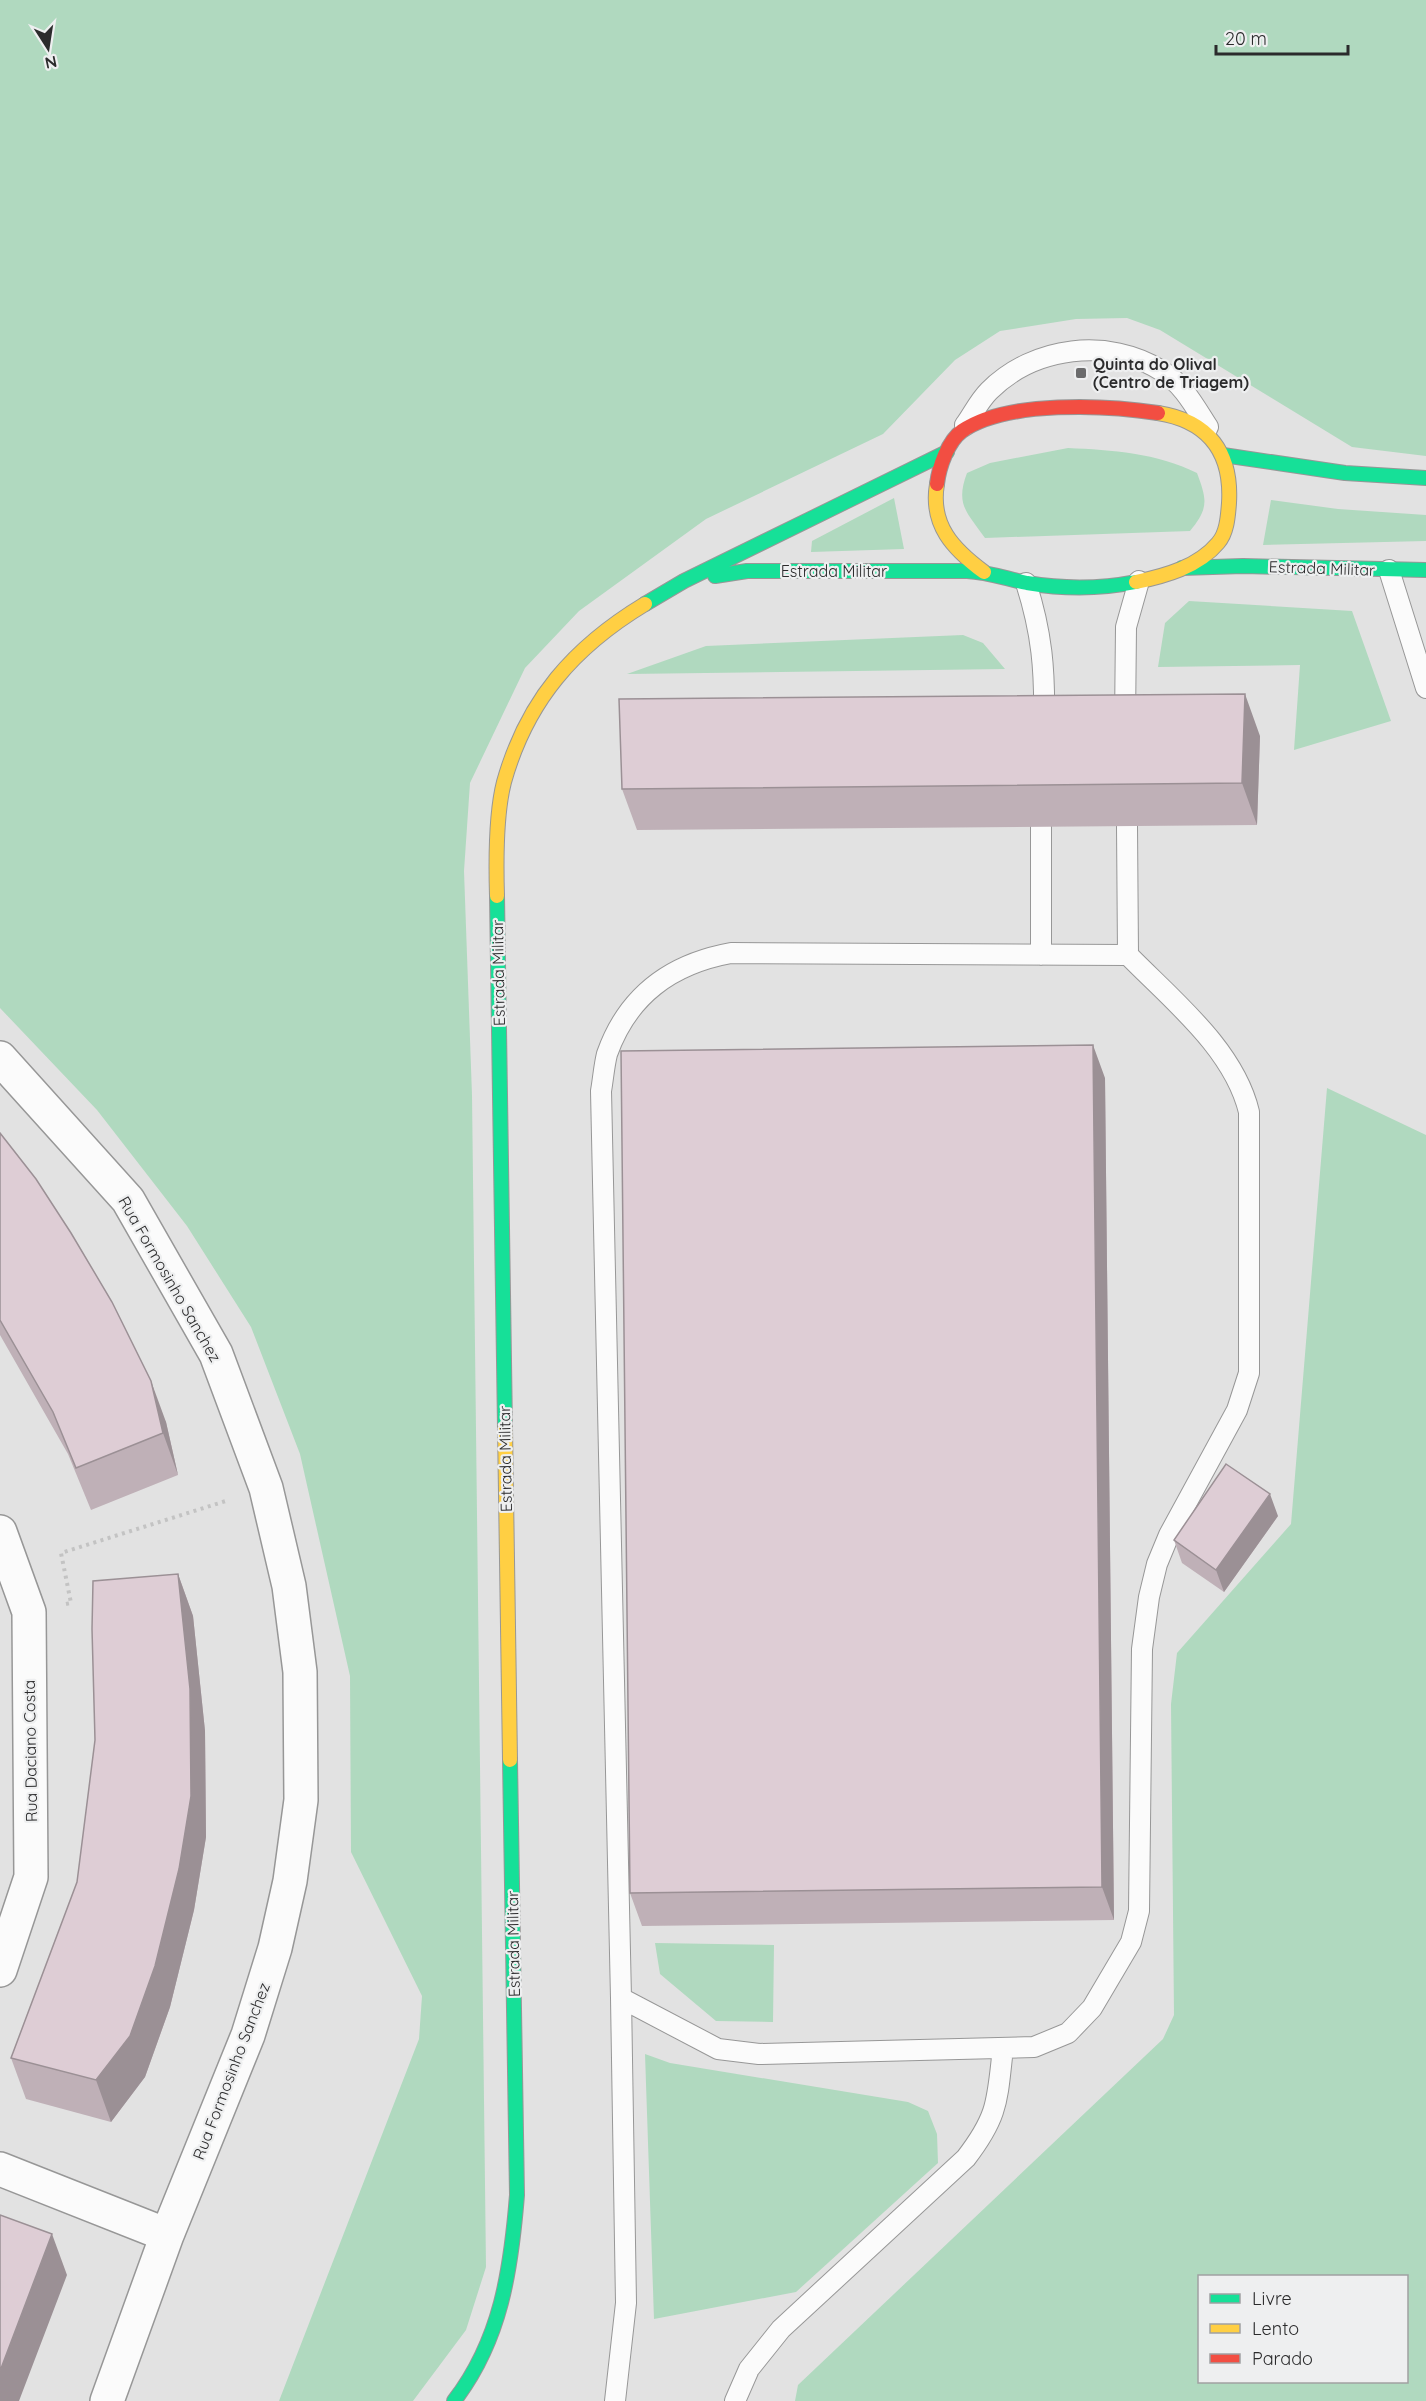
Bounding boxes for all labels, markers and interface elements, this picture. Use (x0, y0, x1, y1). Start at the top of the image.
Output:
north arrow (18, 18, 78, 78)
scale bar (1216, 18, 1348, 56)
text: 20 m (1225, 27, 1267, 50)
text: N (43, 52, 59, 74)
place label: Quinta do Olival (Centro de Triagem) (1093, 354, 1249, 392)
marker: Quinta do Olival (Centro de Triagem) (1074, 366, 1088, 380)
street label: Estrada Militar (1268, 556, 1376, 580)
street label: Estrada Militar (781, 561, 887, 581)
street label: Estrada Militar (487, 920, 509, 1026)
street label: Rua Formosinho Sanchez (114, 1193, 226, 1365)
street label: Estrada Militar (494, 1406, 516, 1512)
street label: Rua Daciano Costa (19, 1680, 41, 1822)
street label: Estrada Militar (502, 1891, 524, 1997)
street label: Rua Formosinho Sanchez (188, 1980, 274, 2162)
legend (1198, 2275, 1408, 2383)
text: Livre (1252, 2287, 1292, 2310)
text: Lento (1252, 2317, 1299, 2340)
text: Parado (1252, 2347, 1313, 2370)

